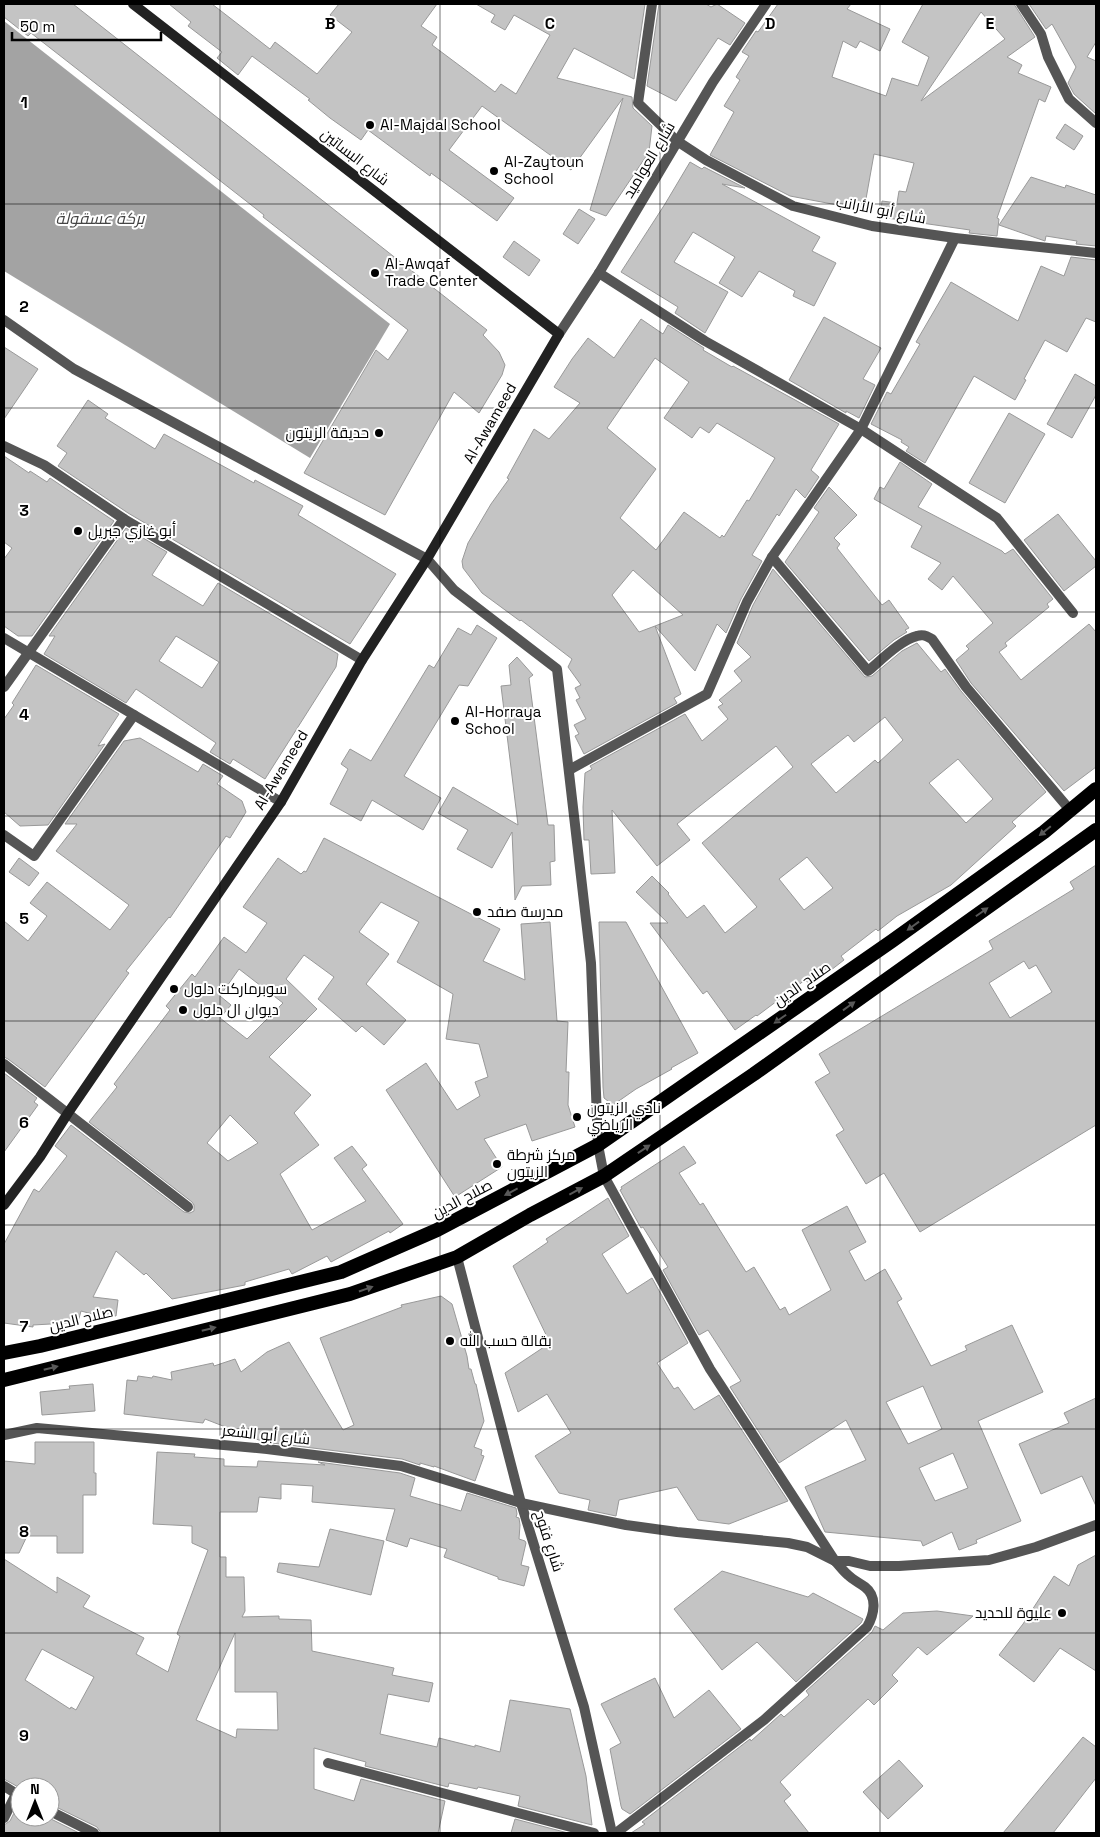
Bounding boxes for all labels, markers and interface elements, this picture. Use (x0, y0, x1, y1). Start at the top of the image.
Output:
scale bar (12, 10, 161, 42)
text: B (325, 13, 335, 34)
text: C (545, 13, 555, 34)
text: D (765, 13, 775, 34)
text: E (986, 13, 995, 34)
text: 50 m (20, 17, 55, 36)
text: 1 (20, 92, 28, 113)
place label: Al-Majdal School (380, 115, 501, 134)
street label: شارع العواميد (618, 118, 680, 202)
marker: Al-Majdal School (364, 119, 376, 131)
street label: شارع البساتين (316, 124, 393, 191)
place label: Al-Zaytoun School (504, 152, 584, 188)
marker: Al-Zaytoun School (488, 165, 500, 177)
street label: شارع أبو الأرانب (834, 191, 928, 230)
water label: بركة عسقولة (56, 208, 145, 229)
place label: Al-Awqaf Trade Center (385, 254, 478, 290)
marker: Al-Awqaf Trade Center (369, 267, 381, 279)
text: 2 (19, 296, 29, 317)
street label: Al-Awameed (459, 379, 520, 466)
place label: حديقة الزيتون (286, 423, 369, 443)
marker: حديقة الزيتون (373, 427, 385, 439)
text: 3 (19, 500, 29, 521)
place label: أبو غازي جبريل (88, 521, 176, 543)
marker: أبو غازي جبريل (72, 525, 84, 537)
place label: Al-Horraya School (465, 702, 542, 738)
text: 4 (19, 704, 29, 725)
marker: Al-Horraya School (449, 715, 461, 727)
street label: Al-Awameed (249, 726, 312, 813)
one-way arrow (1038, 826, 1052, 836)
place label: مدرسة صفد (487, 902, 563, 921)
marker: مدرسة صفد (471, 906, 483, 918)
one-way arrow (975, 907, 989, 917)
text: 5 (19, 908, 29, 929)
one-way arrow (906, 921, 920, 931)
street label: صلاح الدين (769, 957, 835, 1012)
place label: سوبرماركت دلول (184, 979, 287, 998)
marker: سوبرماركت دلول (168, 983, 180, 995)
place label: ديوان ال دلول (193, 1000, 279, 1020)
one-way arrow (842, 1001, 856, 1011)
marker: ديوان ال دلول (177, 1004, 189, 1016)
one-way arrow (773, 1014, 787, 1024)
place label: نادي الزيتون الرياضي (587, 1098, 661, 1137)
marker: نادي الزيتون الرياضي (571, 1111, 583, 1123)
text: 6 (19, 1112, 29, 1133)
one-way arrow (637, 1144, 651, 1154)
place label: مركز شرطة الزيتون (507, 1145, 575, 1182)
marker: مركز شرطة الزيتون (491, 1158, 503, 1170)
street label: صلاح الدين (428, 1175, 496, 1224)
one-way arrow (569, 1187, 583, 1195)
one-way arrow (504, 1188, 518, 1196)
one-way arrow (359, 1284, 374, 1292)
street label: صلاح الدين (47, 1301, 115, 1338)
text: 7 (20, 1316, 29, 1337)
one-way arrow (201, 1325, 216, 1333)
place label: بقالة حسب الله (460, 1331, 552, 1350)
marker: بقالة حسب الله (444, 1335, 456, 1347)
one-way arrow (43, 1364, 58, 1372)
street label: شارع أبو الشعر (220, 1420, 311, 1451)
street label: شارع فتوح (529, 1508, 568, 1575)
text: 8 (19, 1521, 29, 1542)
place label: عليوة للحديد (975, 1603, 1052, 1622)
marker: عليوة للحديد (1056, 1607, 1068, 1619)
text: 9 (19, 1725, 29, 1746)
north arrow (10, 1777, 60, 1827)
text: N (30, 1780, 40, 1798)

